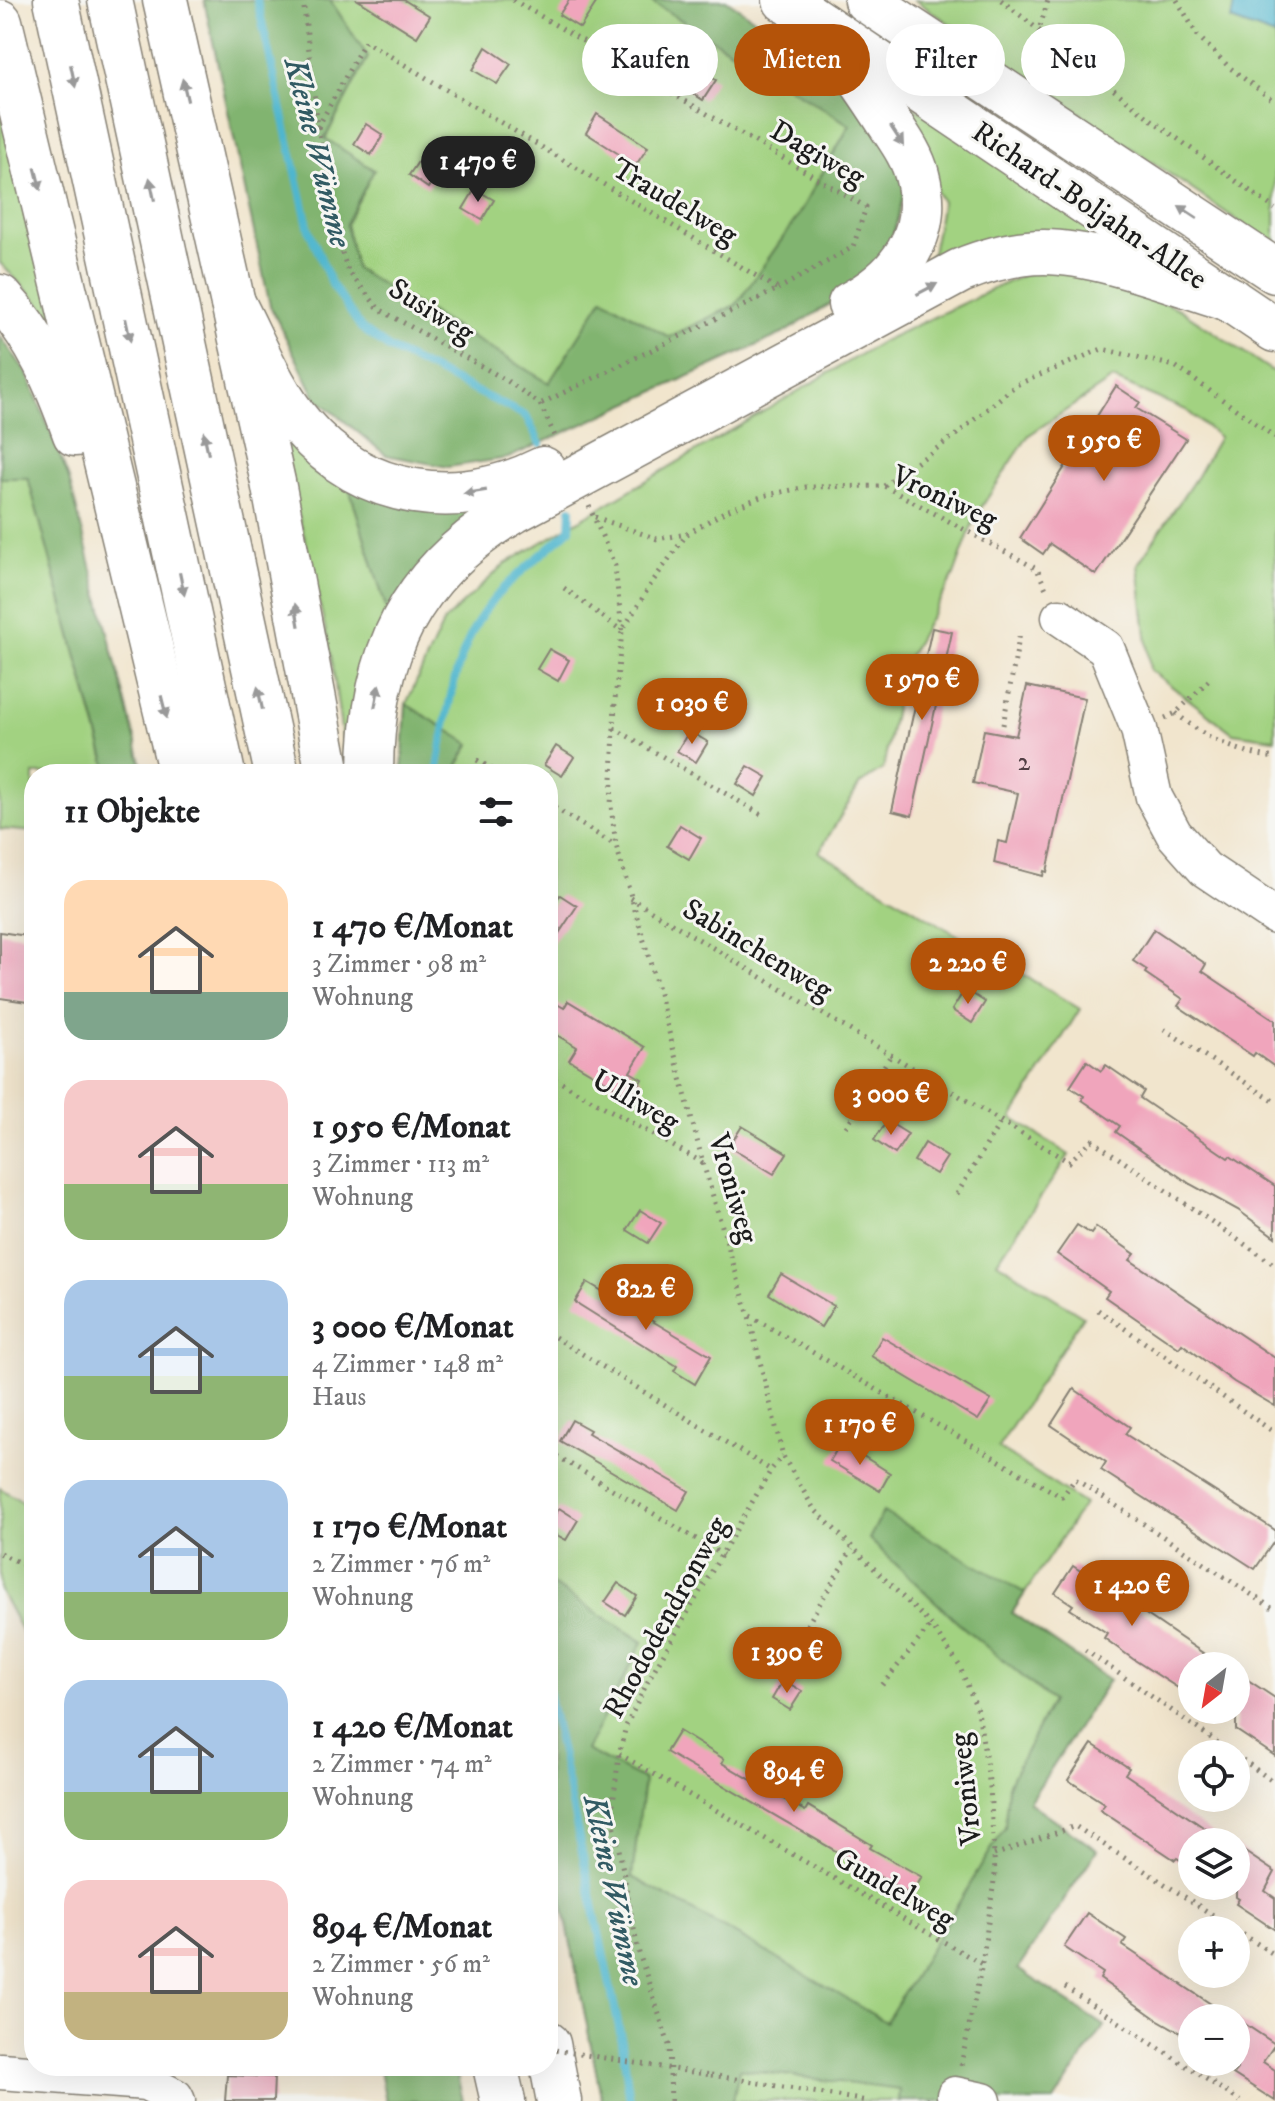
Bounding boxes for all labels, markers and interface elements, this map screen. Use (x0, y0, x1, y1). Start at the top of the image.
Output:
chip: Kaufen (582, 24, 718, 96)
chip: Mieten (734, 24, 870, 96)
chip: Filter (886, 24, 1005, 96)
chip: Neu (1021, 24, 1125, 96)
water label: Kleine Wümme (274, 53, 360, 252)
one-way arrow (67, 64, 80, 89)
one-way arrow (178, 77, 191, 102)
street label: Dagiweg (763, 112, 872, 196)
street label: Richard-Boljahn-Allee (965, 114, 1214, 299)
one-way arrow (890, 125, 905, 146)
pin: 1 470 € (404, 136, 552, 204)
text: 1 470 € (439, 145, 517, 178)
street label: Traudelweg (605, 150, 744, 254)
one-way arrow (32, 167, 45, 192)
one-way arrow (145, 177, 158, 202)
one-way arrow (1177, 206, 1199, 220)
street label: Susiweg (381, 271, 481, 352)
one-way arrow (915, 282, 938, 295)
one-way arrow (122, 318, 135, 343)
pin: 1 950 € (1030, 415, 1178, 483)
text: 1 950 € (1066, 424, 1142, 457)
one-way arrow (199, 431, 212, 456)
street label: Vroniweg (885, 457, 1004, 539)
one-way arrow (463, 486, 488, 499)
one-way arrow (176, 572, 189, 597)
one-way arrow (291, 602, 303, 627)
pin: 1 970 € (848, 654, 996, 722)
text: 1 970 € (884, 663, 960, 696)
pin: 1 030 € (618, 678, 766, 746)
one-way arrow (371, 684, 383, 709)
one-way arrow (253, 685, 266, 710)
text: 1 030 € (655, 687, 729, 720)
one-way arrow (158, 694, 170, 719)
house number: 2 (1018, 746, 1031, 779)
icon: filters (474, 790, 518, 834)
text: 11 Objekte (64, 791, 200, 833)
street label: Sabinchenweg (675, 891, 839, 1010)
text: 1 470 €/Monat (312, 906, 513, 948)
icon: home (128, 912, 224, 1008)
pin: 2 220 € (894, 938, 1042, 1006)
text: 2 220 € (929, 947, 1007, 980)
text: 3 Zimmer · 98 m² (312, 948, 486, 981)
text: Wohnung (312, 981, 413, 1014)
street label: Ulliweg (585, 1061, 686, 1141)
pin: 3 000 € (817, 1069, 965, 1137)
text: 3 000 € (852, 1078, 930, 1111)
text: 1 950 €/Monat (312, 1106, 511, 1148)
icon: home (128, 1112, 224, 1208)
street label: Vroniweg (699, 1128, 766, 1248)
text: 3 Zimmer · 113 m² (312, 1148, 489, 1181)
text: Wohnung (312, 1181, 413, 1214)
pin: 822 € (590, 1264, 702, 1332)
text: 822 € (616, 1273, 676, 1306)
text: 3 000 €/Monat (312, 1306, 514, 1348)
icon: home (128, 1312, 224, 1408)
text: 4 Zimmer · 148 m² (312, 1348, 503, 1381)
text: Haus (312, 1381, 366, 1414)
pin: 1 170 € (786, 1399, 934, 1467)
text: 1 170 € (823, 1408, 897, 1441)
text: 1 170 €/Monat (312, 1506, 507, 1548)
street label: Rhododendronweg (596, 1510, 737, 1725)
icon: home (128, 1512, 224, 1608)
text: 2 Zimmer · 76 m² (312, 1548, 490, 1581)
pin: 1 420 € (1058, 1560, 1206, 1628)
text: 1 420 € (1093, 1569, 1171, 1602)
text: Wohnung (312, 1581, 413, 1614)
pin: 1 390 € (713, 1627, 861, 1695)
text: 1 390 € (751, 1636, 823, 1669)
north arrow (1178, 1652, 1250, 1724)
map controls (1178, 1652, 1250, 2076)
text: 1 420 €/Monat (312, 1706, 513, 1748)
icon: home (128, 1712, 224, 1808)
street label: Vroniweg (942, 1731, 991, 1848)
button: locate (1178, 1740, 1250, 1812)
pin: 894 € (738, 1746, 850, 1814)
text: 2 Zimmer · 74 m² (312, 1748, 492, 1781)
text: 894 € (763, 1755, 825, 1788)
text: Wohnung (312, 1781, 413, 1814)
water label: Kleine Wümme (573, 1790, 653, 1991)
button: layers (1178, 1828, 1250, 1900)
street label: Gundelweg (827, 1840, 962, 1939)
text: 894 €/Monat (312, 1906, 492, 1948)
icon: home (128, 1912, 224, 2008)
button: + (1178, 1916, 1250, 1988)
text: 2 Zimmer · 56 m² (312, 1948, 490, 1981)
text: Wohnung (312, 1981, 413, 2014)
button: − (1178, 2004, 1250, 2076)

